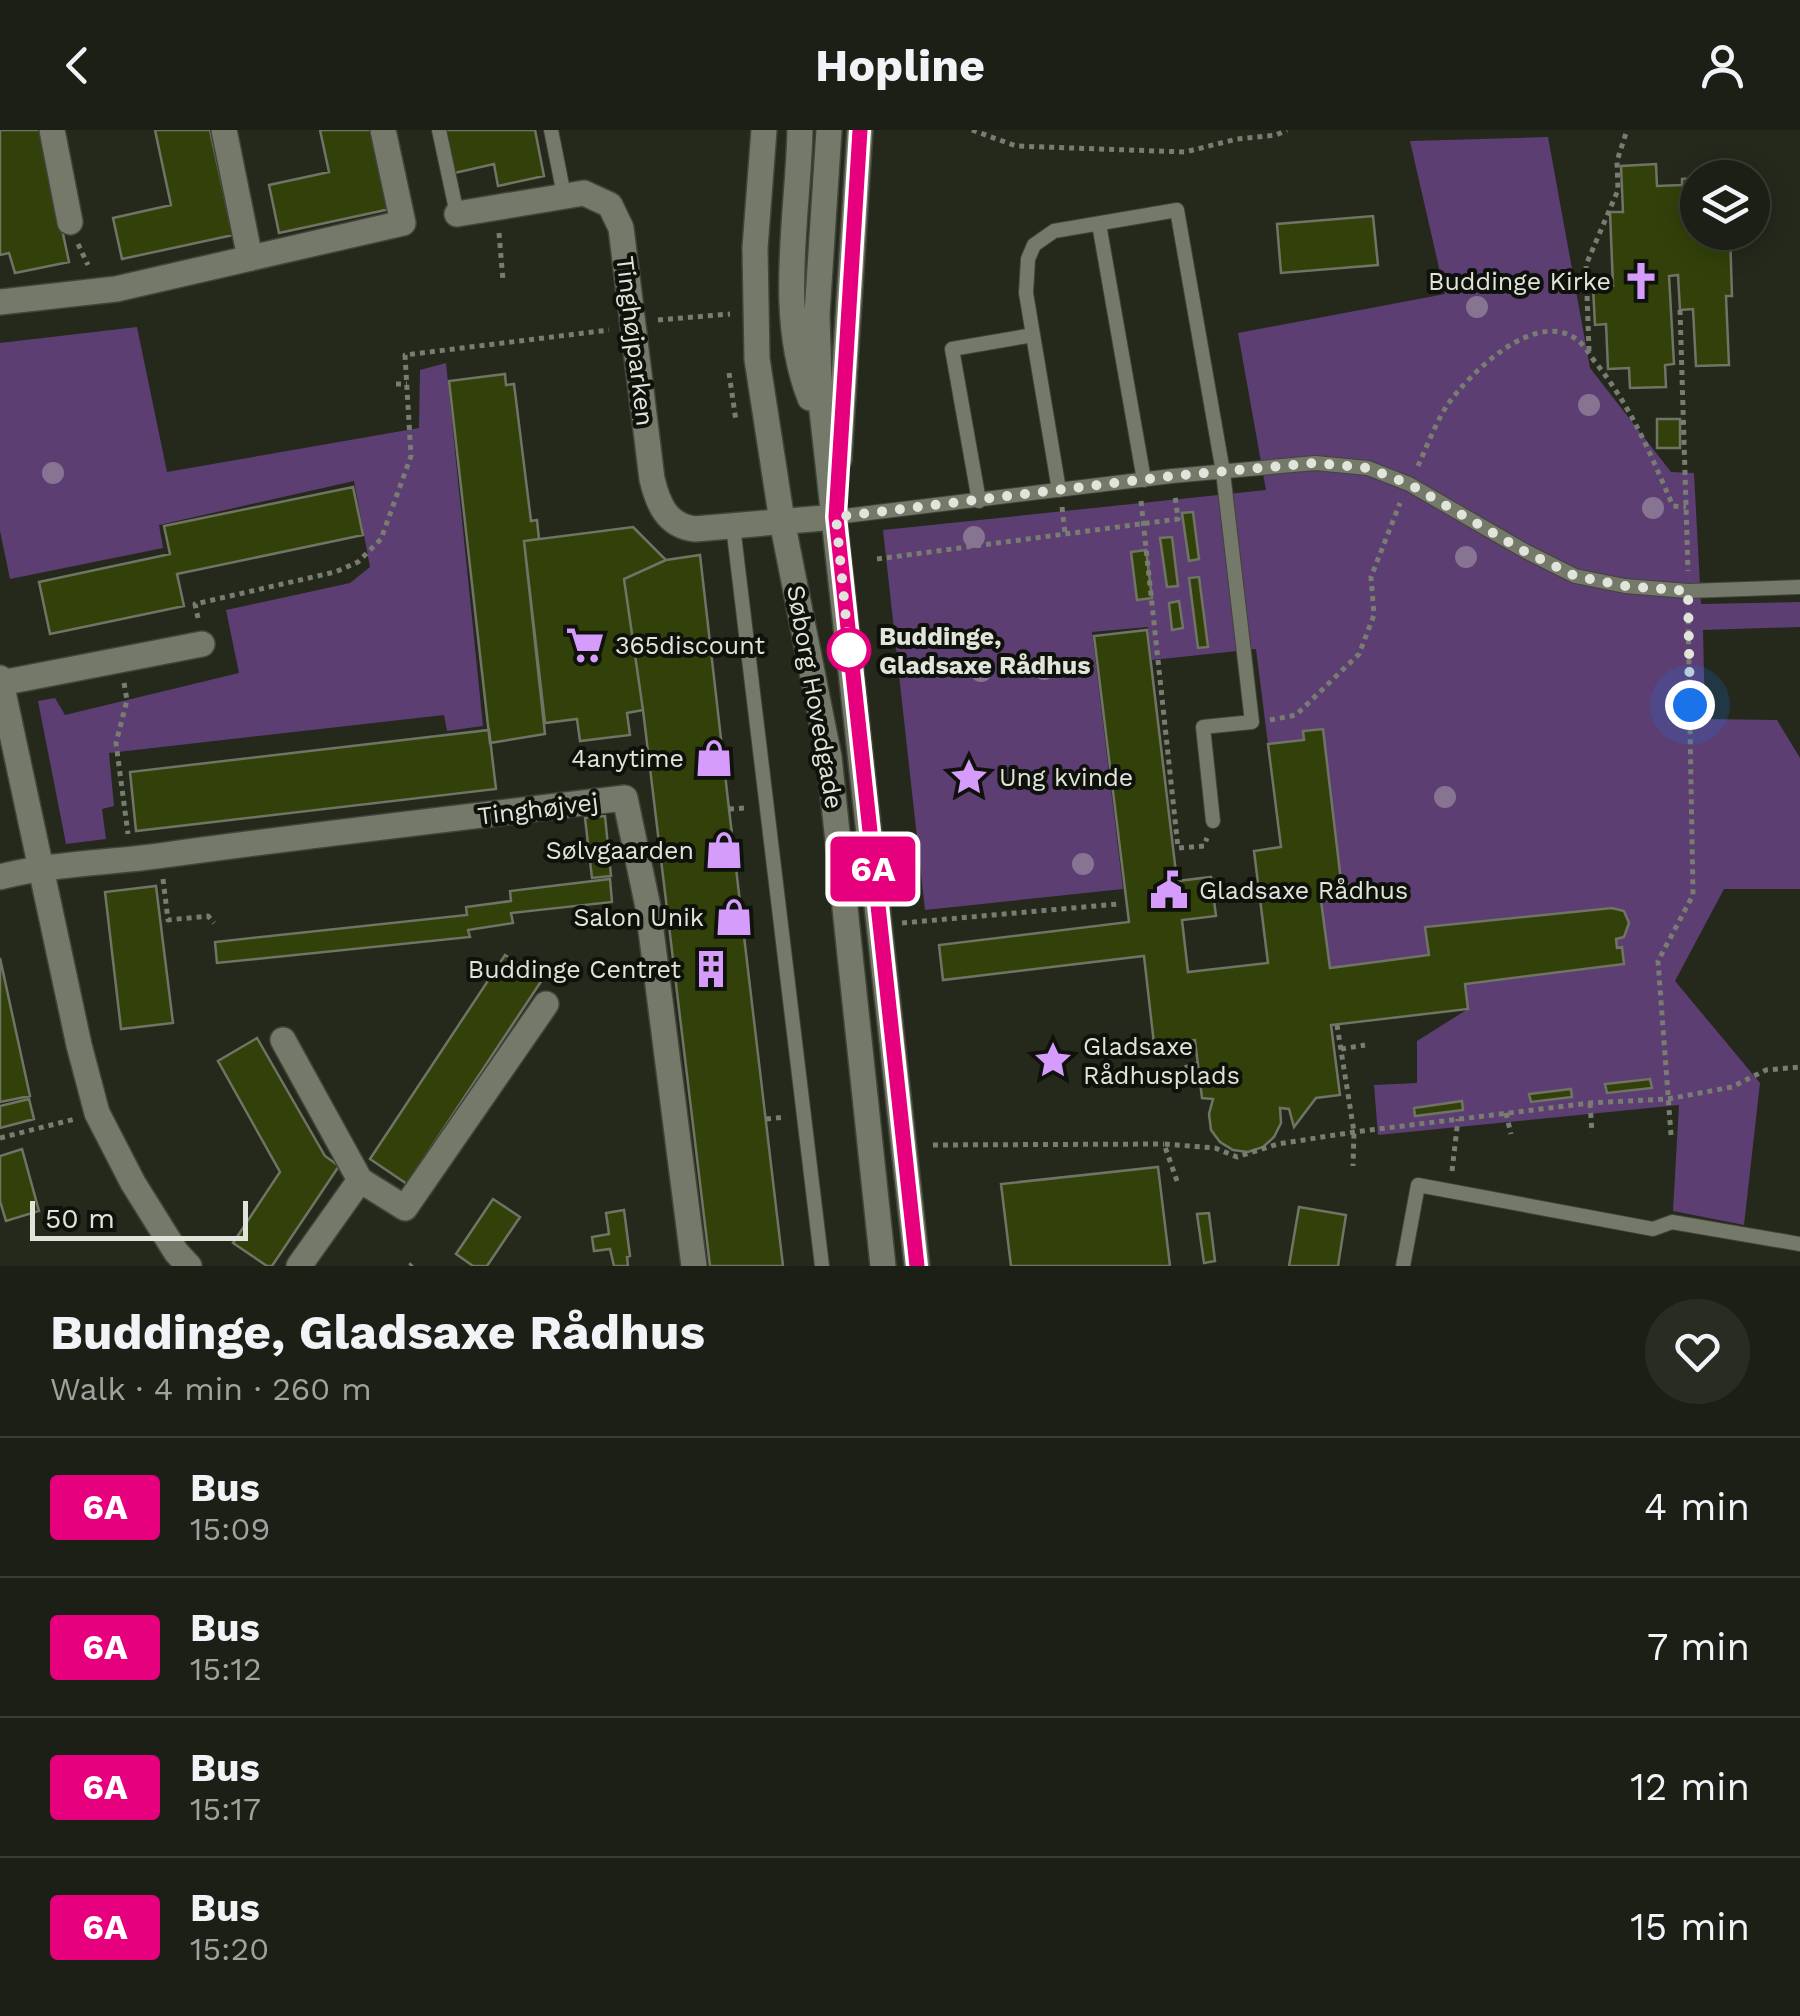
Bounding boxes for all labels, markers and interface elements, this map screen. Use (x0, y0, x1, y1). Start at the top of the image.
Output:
icon: back (50, 38, 105, 93)
icon: person (1695, 38, 1750, 93)
text: Hopline (815, 39, 985, 92)
map controls (1680, 160, 1770, 250)
button: layers (1680, 160, 1770, 250)
street label: Tinghøjparken (610, 254, 660, 428)
church icon: Buddinge Kirke (1620, 260, 1662, 302)
place label: Buddinge Kirke (1428, 267, 1611, 296)
street label: Søborg Hovedgade (781, 583, 849, 811)
place label: Buddinge, Gladsaxe Rådhus (879, 622, 1091, 680)
supermarket icon: 365discount (564, 624, 606, 666)
marker: Buddinge, Gladsaxe Rådhus (828, 629, 870, 671)
place label: 365discount (615, 631, 766, 660)
your location (1665, 680, 1715, 730)
shop icon: 4anytime (693, 737, 735, 779)
place label: 4anytime (571, 744, 684, 773)
place icon: Ung kvinde (948, 756, 990, 798)
place label: Ung kvinde (999, 763, 1133, 792)
street label: Tinghøjvej (476, 787, 600, 831)
shop icon: Sølvgaarden (703, 829, 745, 871)
place label: Sølvgaarden (546, 836, 694, 865)
line badge: 6A (828, 836, 918, 902)
text: 6A (850, 848, 896, 890)
public building icon: Gladsaxe Rådhus (1148, 869, 1190, 911)
place label: Gladsaxe Rådhus (1199, 876, 1408, 905)
shop icon: Salon Unik (713, 896, 755, 938)
place label: Salon Unik (574, 903, 704, 932)
building icon: Buddinge Centret (690, 948, 732, 990)
place label: Buddinge Centret (468, 955, 682, 984)
place label: Gladsaxe Rådhusplads (1083, 1032, 1240, 1090)
place icon: Gladsaxe Rådhusplads (1032, 1039, 1074, 1081)
scale bar (30, 1196, 248, 1240)
text: 50 m (45, 1202, 115, 1235)
button: heart (1645, 1299, 1750, 1404)
text: Buddinge, Gladsaxe Rådhus (50, 1304, 705, 1361)
text: Walk · 4 min · 260 m (50, 1370, 372, 1408)
text: Bus (190, 1466, 260, 1510)
text: 4 min (1644, 1485, 1750, 1529)
text: 6A (82, 1486, 128, 1528)
text: 15:09 (190, 1510, 270, 1548)
text: Bus (190, 1606, 260, 1650)
text: 7 min (1647, 1625, 1750, 1669)
text: 6A (82, 1626, 128, 1668)
text: 15:12 (190, 1650, 262, 1688)
text: Bus (190, 1746, 260, 1790)
text: 12 min (1630, 1765, 1750, 1809)
text: 6A (82, 1766, 128, 1808)
text: 15:17 (190, 1790, 261, 1828)
text: Bus (190, 1886, 260, 1930)
text: 15 min (1630, 1905, 1750, 1949)
text: 6A (82, 1906, 128, 1948)
text: 15:20 (190, 1930, 269, 1968)

